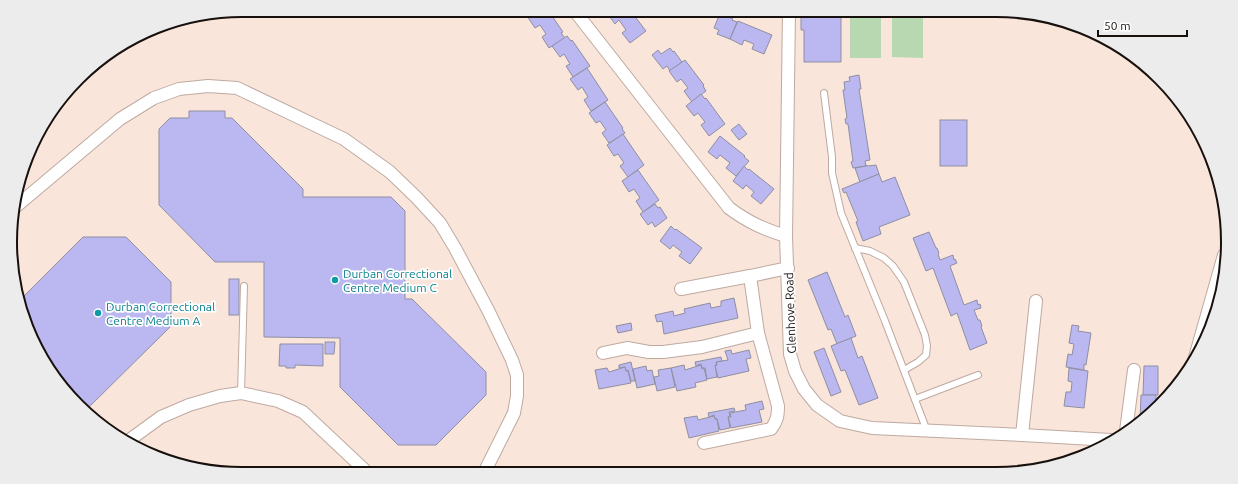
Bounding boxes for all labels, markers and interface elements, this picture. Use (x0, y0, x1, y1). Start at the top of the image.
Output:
scale bar (1098, 12, 1187, 38)
text: 50 m (1104, 19, 1131, 32)
place label: Durban Correctional Centre Medium C (343, 267, 452, 294)
street label: Glenhove Road (782, 272, 798, 354)
marker: Durban Correctional Centre Medium C (330, 275, 340, 285)
place label: Durban Correctional Centre Medium A (106, 300, 215, 327)
marker: Durban Correctional Centre Medium A (93, 308, 103, 318)

